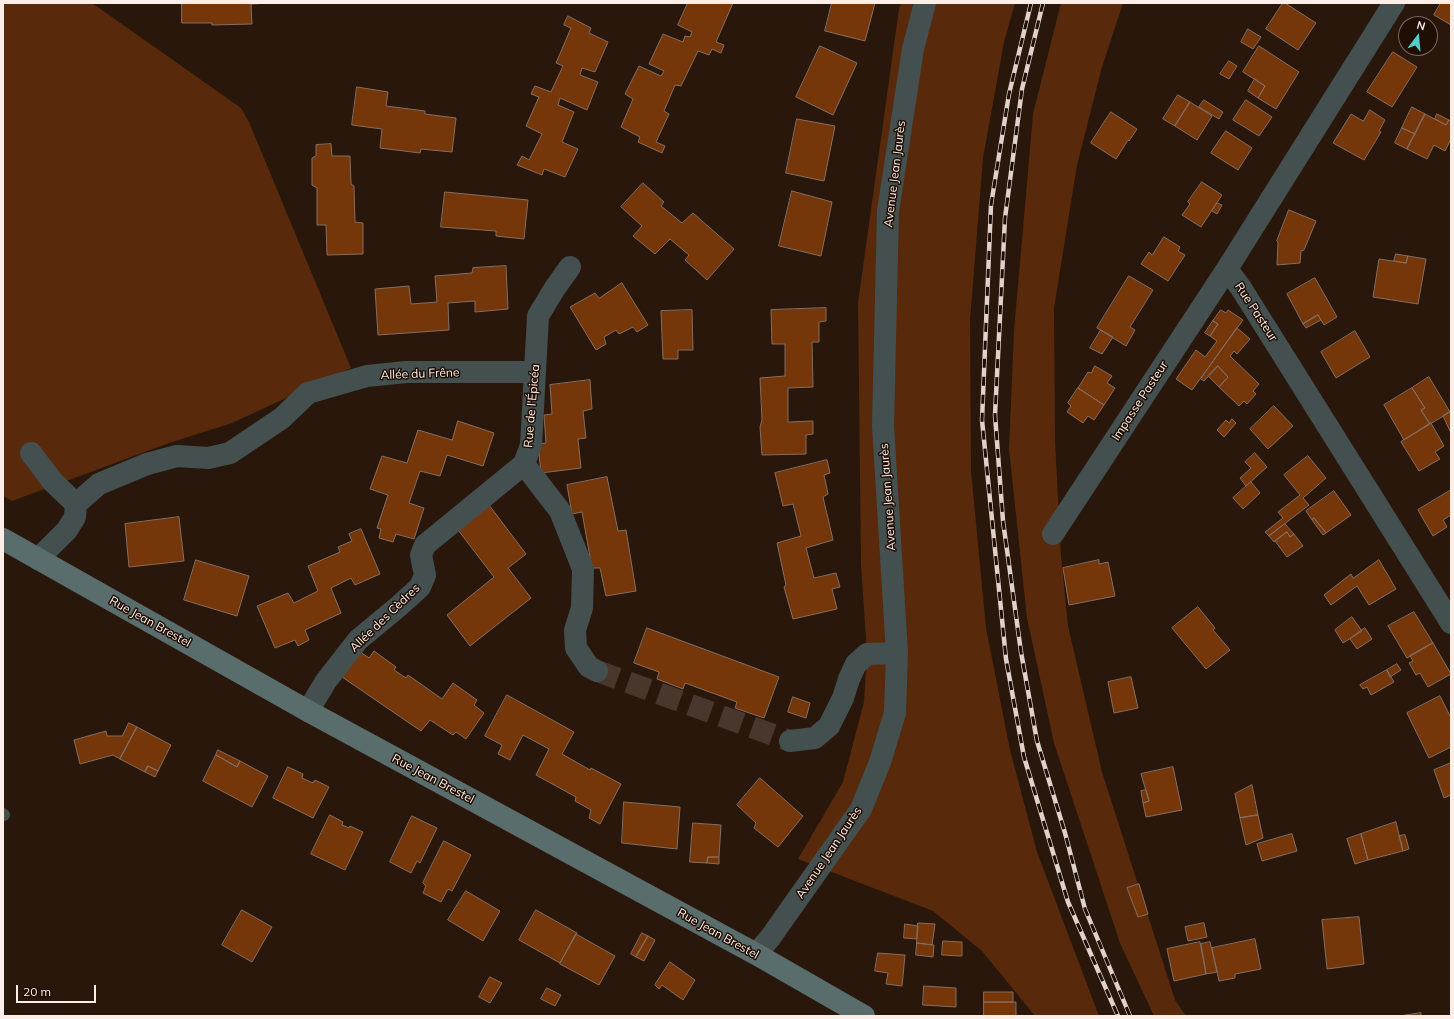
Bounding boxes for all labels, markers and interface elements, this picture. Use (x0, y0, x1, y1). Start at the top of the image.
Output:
north arrow (1398, 16, 1438, 56)
text: N (1415, 18, 1427, 33)
street label: Avenue Jean Jaurès (881, 120, 909, 228)
street label: Rue Pasteur (1232, 280, 1280, 344)
street label: Impasse Pasteur (1109, 358, 1171, 444)
street label: Rue de l'Épicéa (521, 364, 543, 448)
street label: Allée du Frêne (380, 365, 460, 383)
street label: Avenue Jean Jaurès (877, 443, 899, 551)
street label: Allée des Cèdres (347, 581, 423, 655)
street label: Rue Jean Brestel (107, 594, 193, 650)
street label: Rue Jean Brestel (389, 751, 477, 807)
street label: Avenue Jean Jaurès (793, 804, 865, 902)
street label: Rue Jean Brestel (675, 906, 761, 962)
scale bar (18, 977, 98, 1003)
text: 20 m (23, 984, 51, 999)

